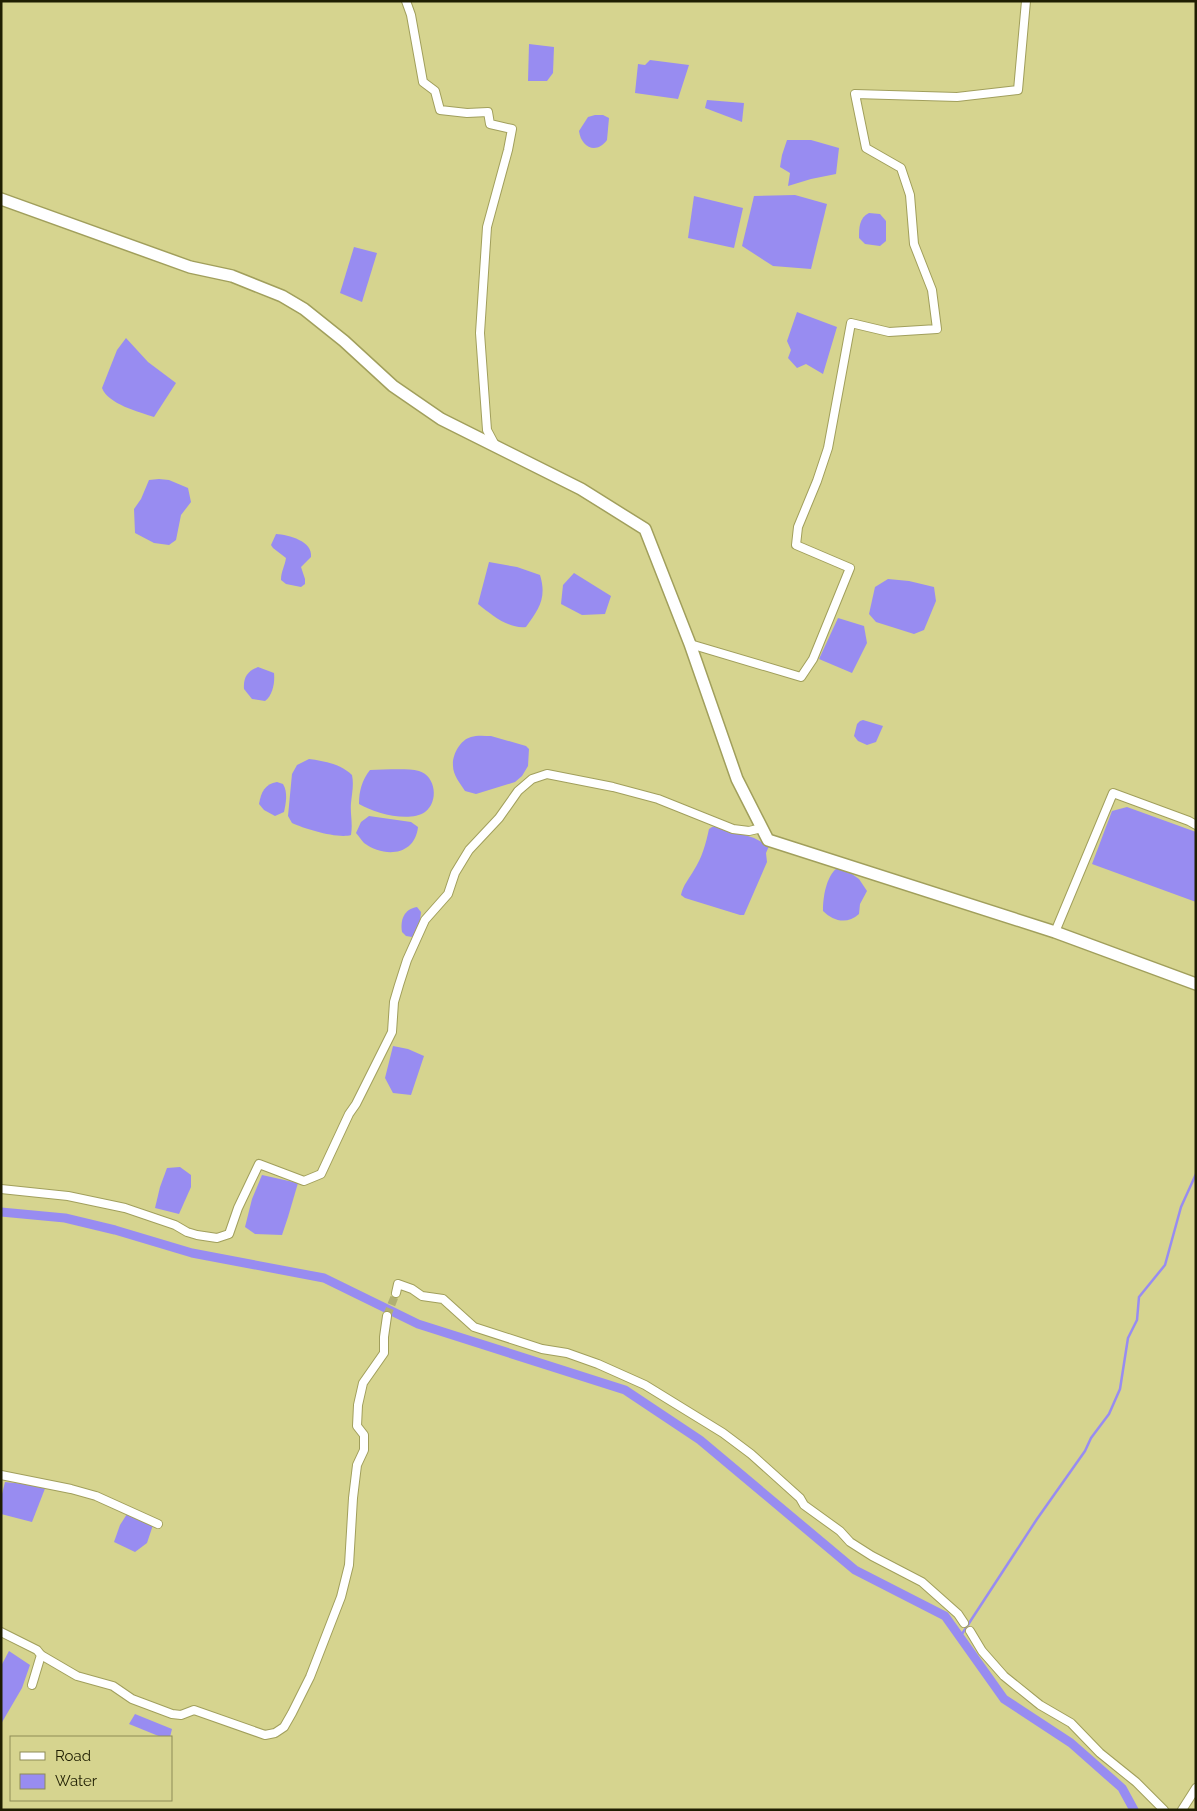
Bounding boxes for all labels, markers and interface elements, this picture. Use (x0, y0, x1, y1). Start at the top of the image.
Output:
legend (10, 1736, 172, 1801)
text: Road (55, 1747, 91, 1765)
text: Water (55, 1772, 98, 1790)

